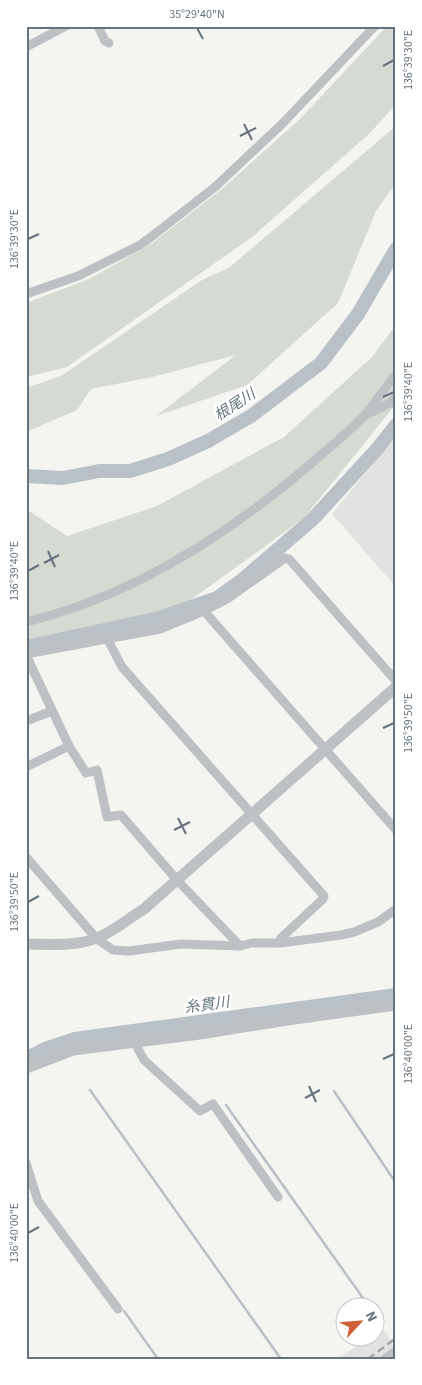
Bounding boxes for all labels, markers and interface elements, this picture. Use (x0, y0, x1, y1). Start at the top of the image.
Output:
text: 35°29'40"N (169, 6, 225, 23)
text: 136°39'30"E (400, 30, 417, 90)
text: 136°39'30"E (6, 209, 23, 269)
text: 136°39'40"E (400, 362, 417, 422)
water label: 根尾川 (210, 383, 261, 426)
text: 136°39'40"E (6, 541, 23, 601)
text: 136°39'50"E (400, 693, 417, 753)
text: 136°39'50"E (6, 872, 23, 932)
water label: 糸貫川 (183, 991, 233, 1019)
text: 136°40'00"E (400, 1024, 417, 1084)
text: 136°40'00"E (6, 1203, 23, 1263)
north arrow (334, 1298, 384, 1348)
text: N (360, 1308, 382, 1325)

